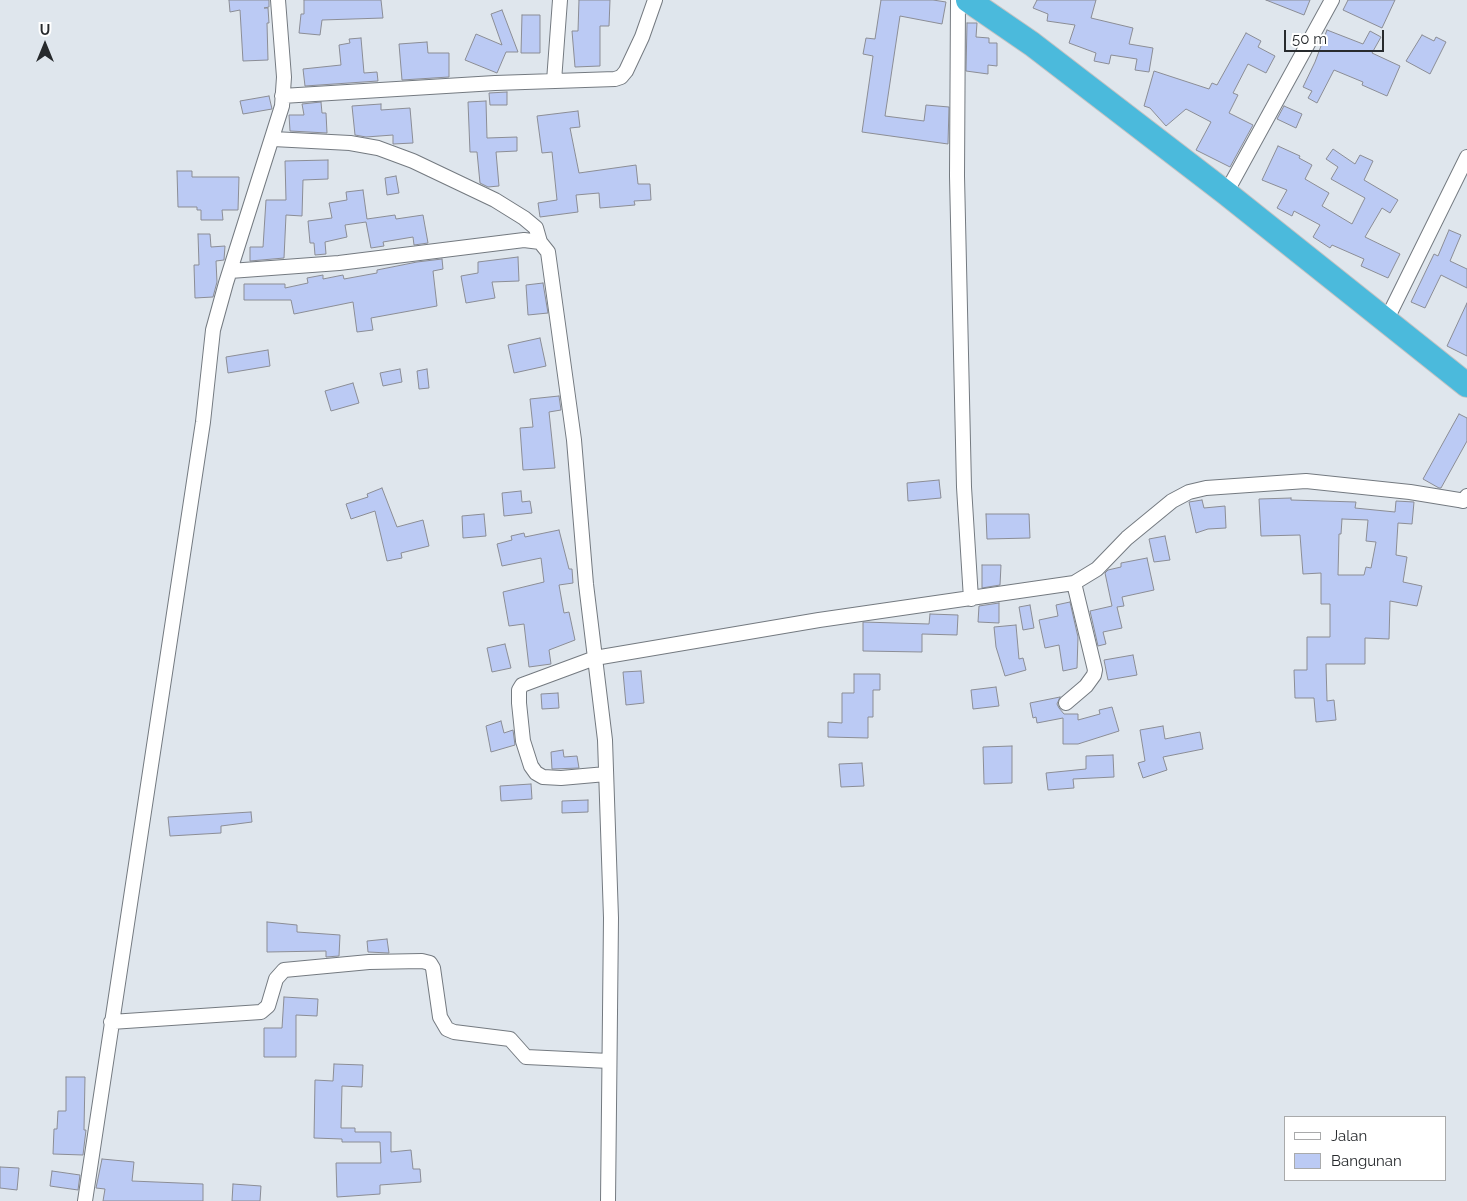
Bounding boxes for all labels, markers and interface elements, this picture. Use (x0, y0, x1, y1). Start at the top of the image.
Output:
north arrow (20, 20, 70, 70)
scale bar (1287, 20, 1387, 52)
text: U (40, 22, 50, 38)
text: 50 m (1292, 30, 1327, 48)
legend (1284, 1116, 1447, 1181)
text: Jalan (1331, 1127, 1367, 1145)
text: Bangunan (1331, 1152, 1402, 1170)

